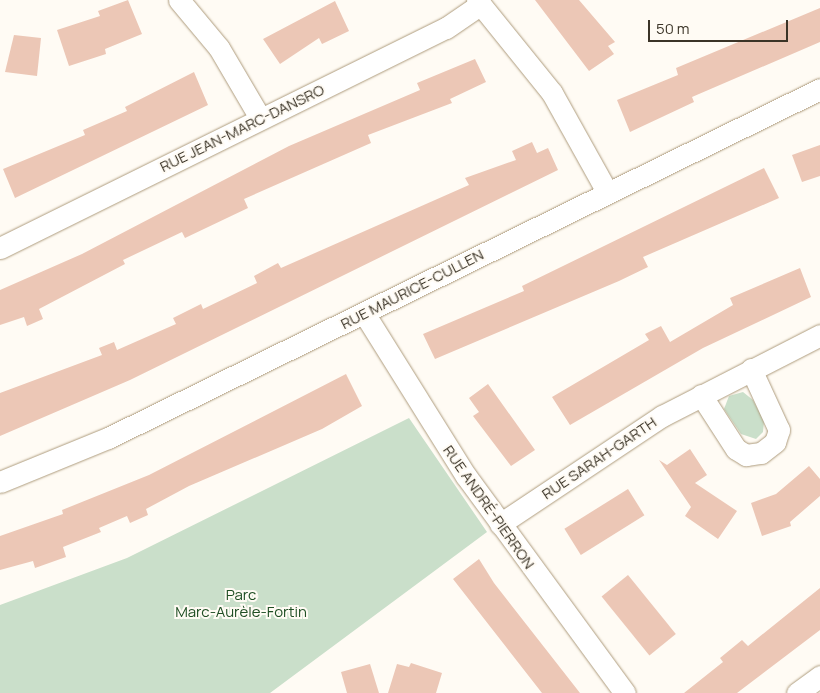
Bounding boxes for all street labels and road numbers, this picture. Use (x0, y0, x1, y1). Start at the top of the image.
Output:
street label: RUE JEAN-MARC-DANSRO (157, 80, 327, 176)
street label: RUE MAURICE-CULLEN (338, 245, 486, 333)
street label: RUE SARAH-GARTH (538, 413, 660, 503)
street label: RUE ANDRÉ-PIERRON (440, 442, 538, 572)

